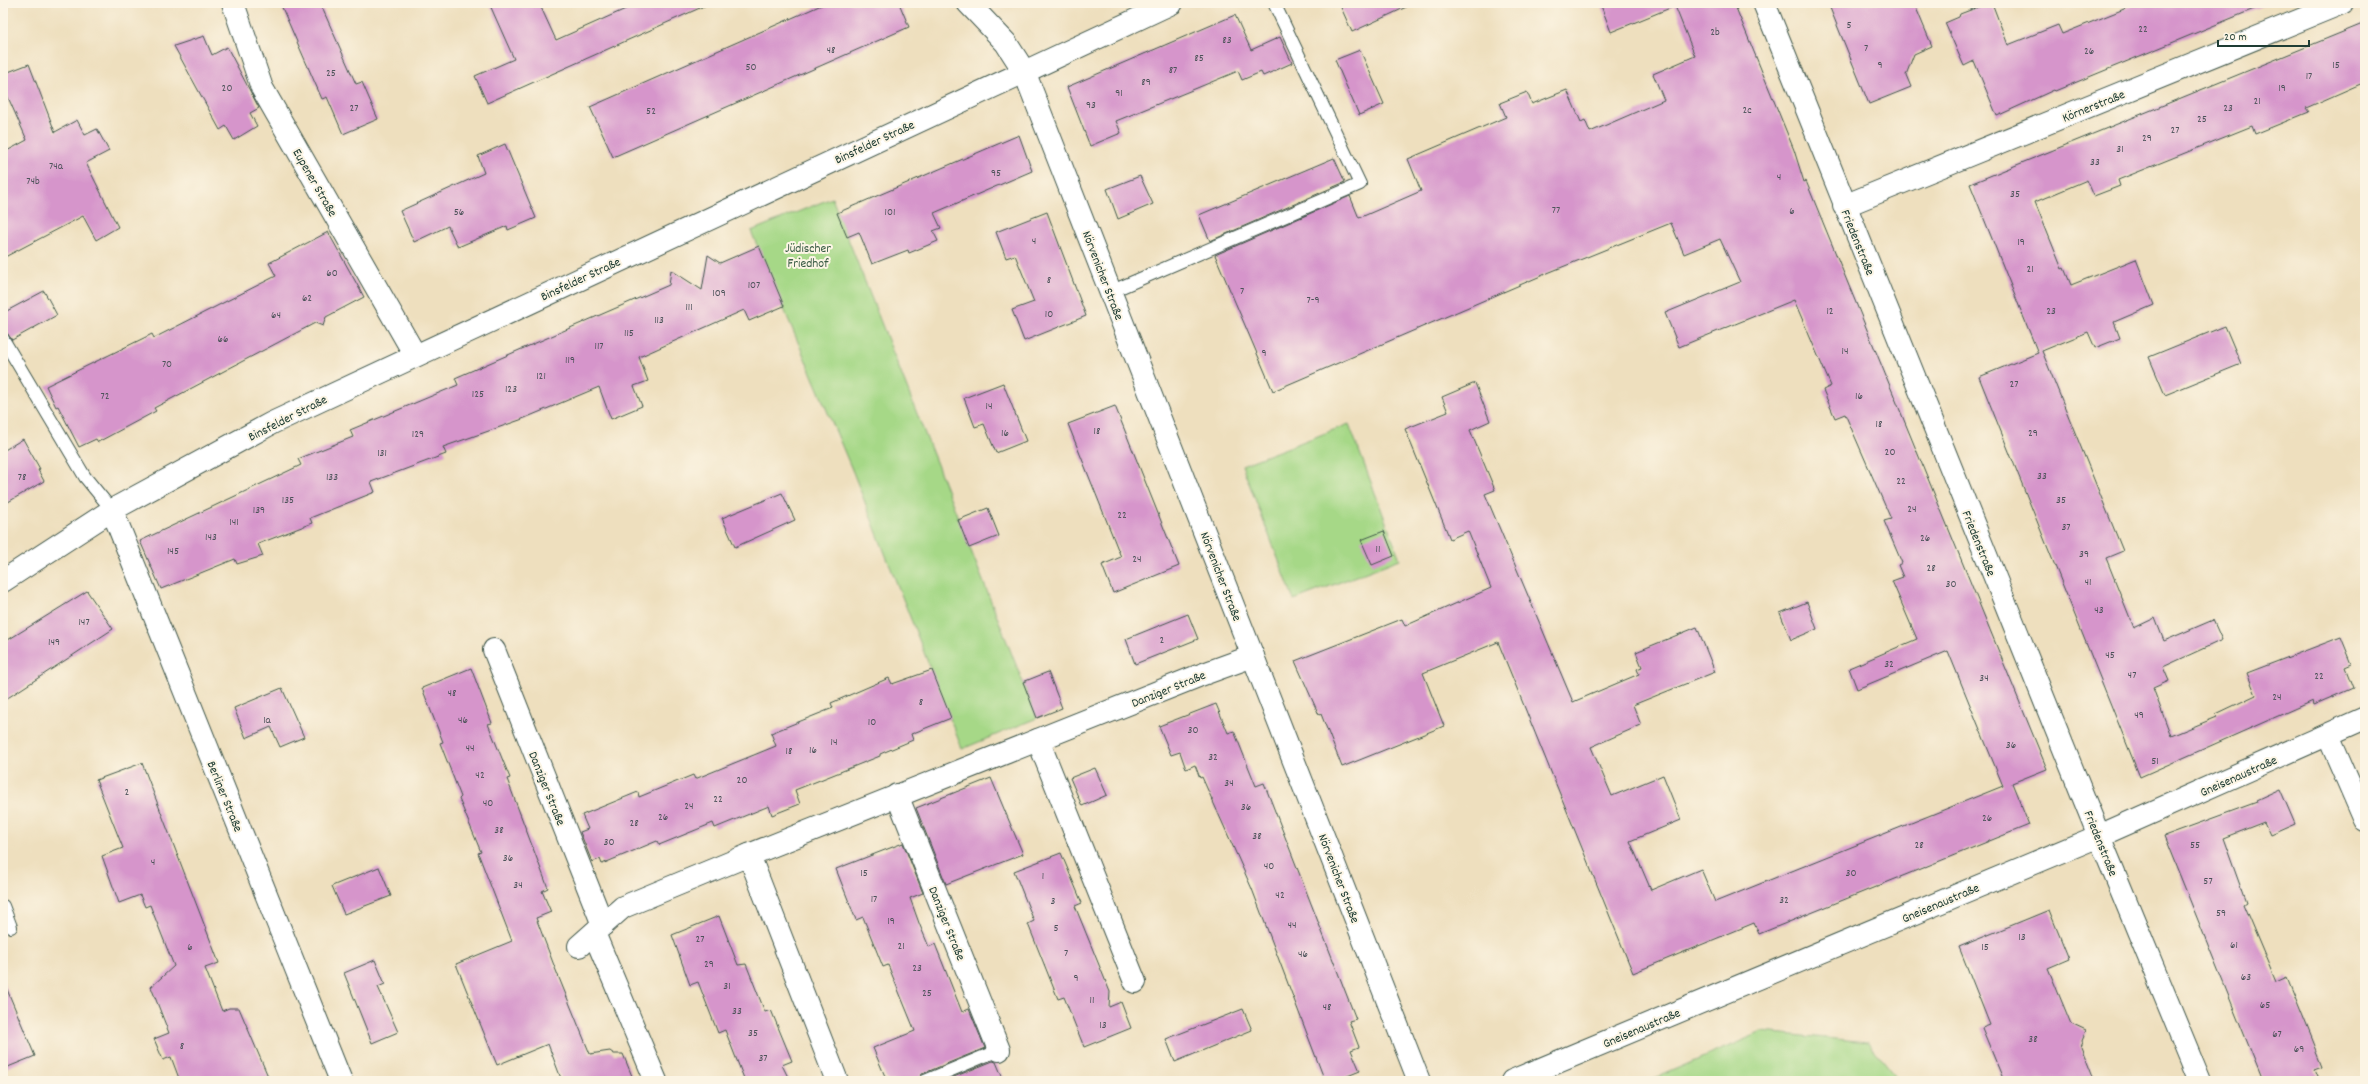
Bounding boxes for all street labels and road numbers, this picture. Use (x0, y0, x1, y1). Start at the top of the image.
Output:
street label: Körnerstraße (2060, 86, 2128, 129)
street label: Binsfelder Straße (832, 116, 918, 170)
street label: Eupener Straße (287, 146, 341, 221)
street label: Friedenstraße (1835, 207, 1879, 279)
street label: Nörvenicher Straße (1076, 228, 1128, 324)
street label: Binsfelder Straße (538, 253, 624, 307)
street label: Binsfelder Straße (245, 391, 331, 447)
street label: Friedenstraße (1956, 508, 2000, 580)
street label: Nörvenicher Straße (1194, 529, 1246, 625)
street label: Danziger Straße (1129, 667, 1209, 714)
street label: Danziger Straße (522, 749, 569, 829)
street label: Gneisenaustraße (2197, 752, 2281, 803)
street label: Berliner Straße (201, 759, 247, 836)
street label: Friedenstraße (2078, 808, 2122, 880)
street label: Nörvenicher Straße (1312, 831, 1364, 927)
street label: Gneisenaustraße (1899, 879, 1983, 929)
street label: Danziger Straße (922, 884, 969, 964)
street label: Gneisenaustraße (1600, 1004, 1684, 1054)

